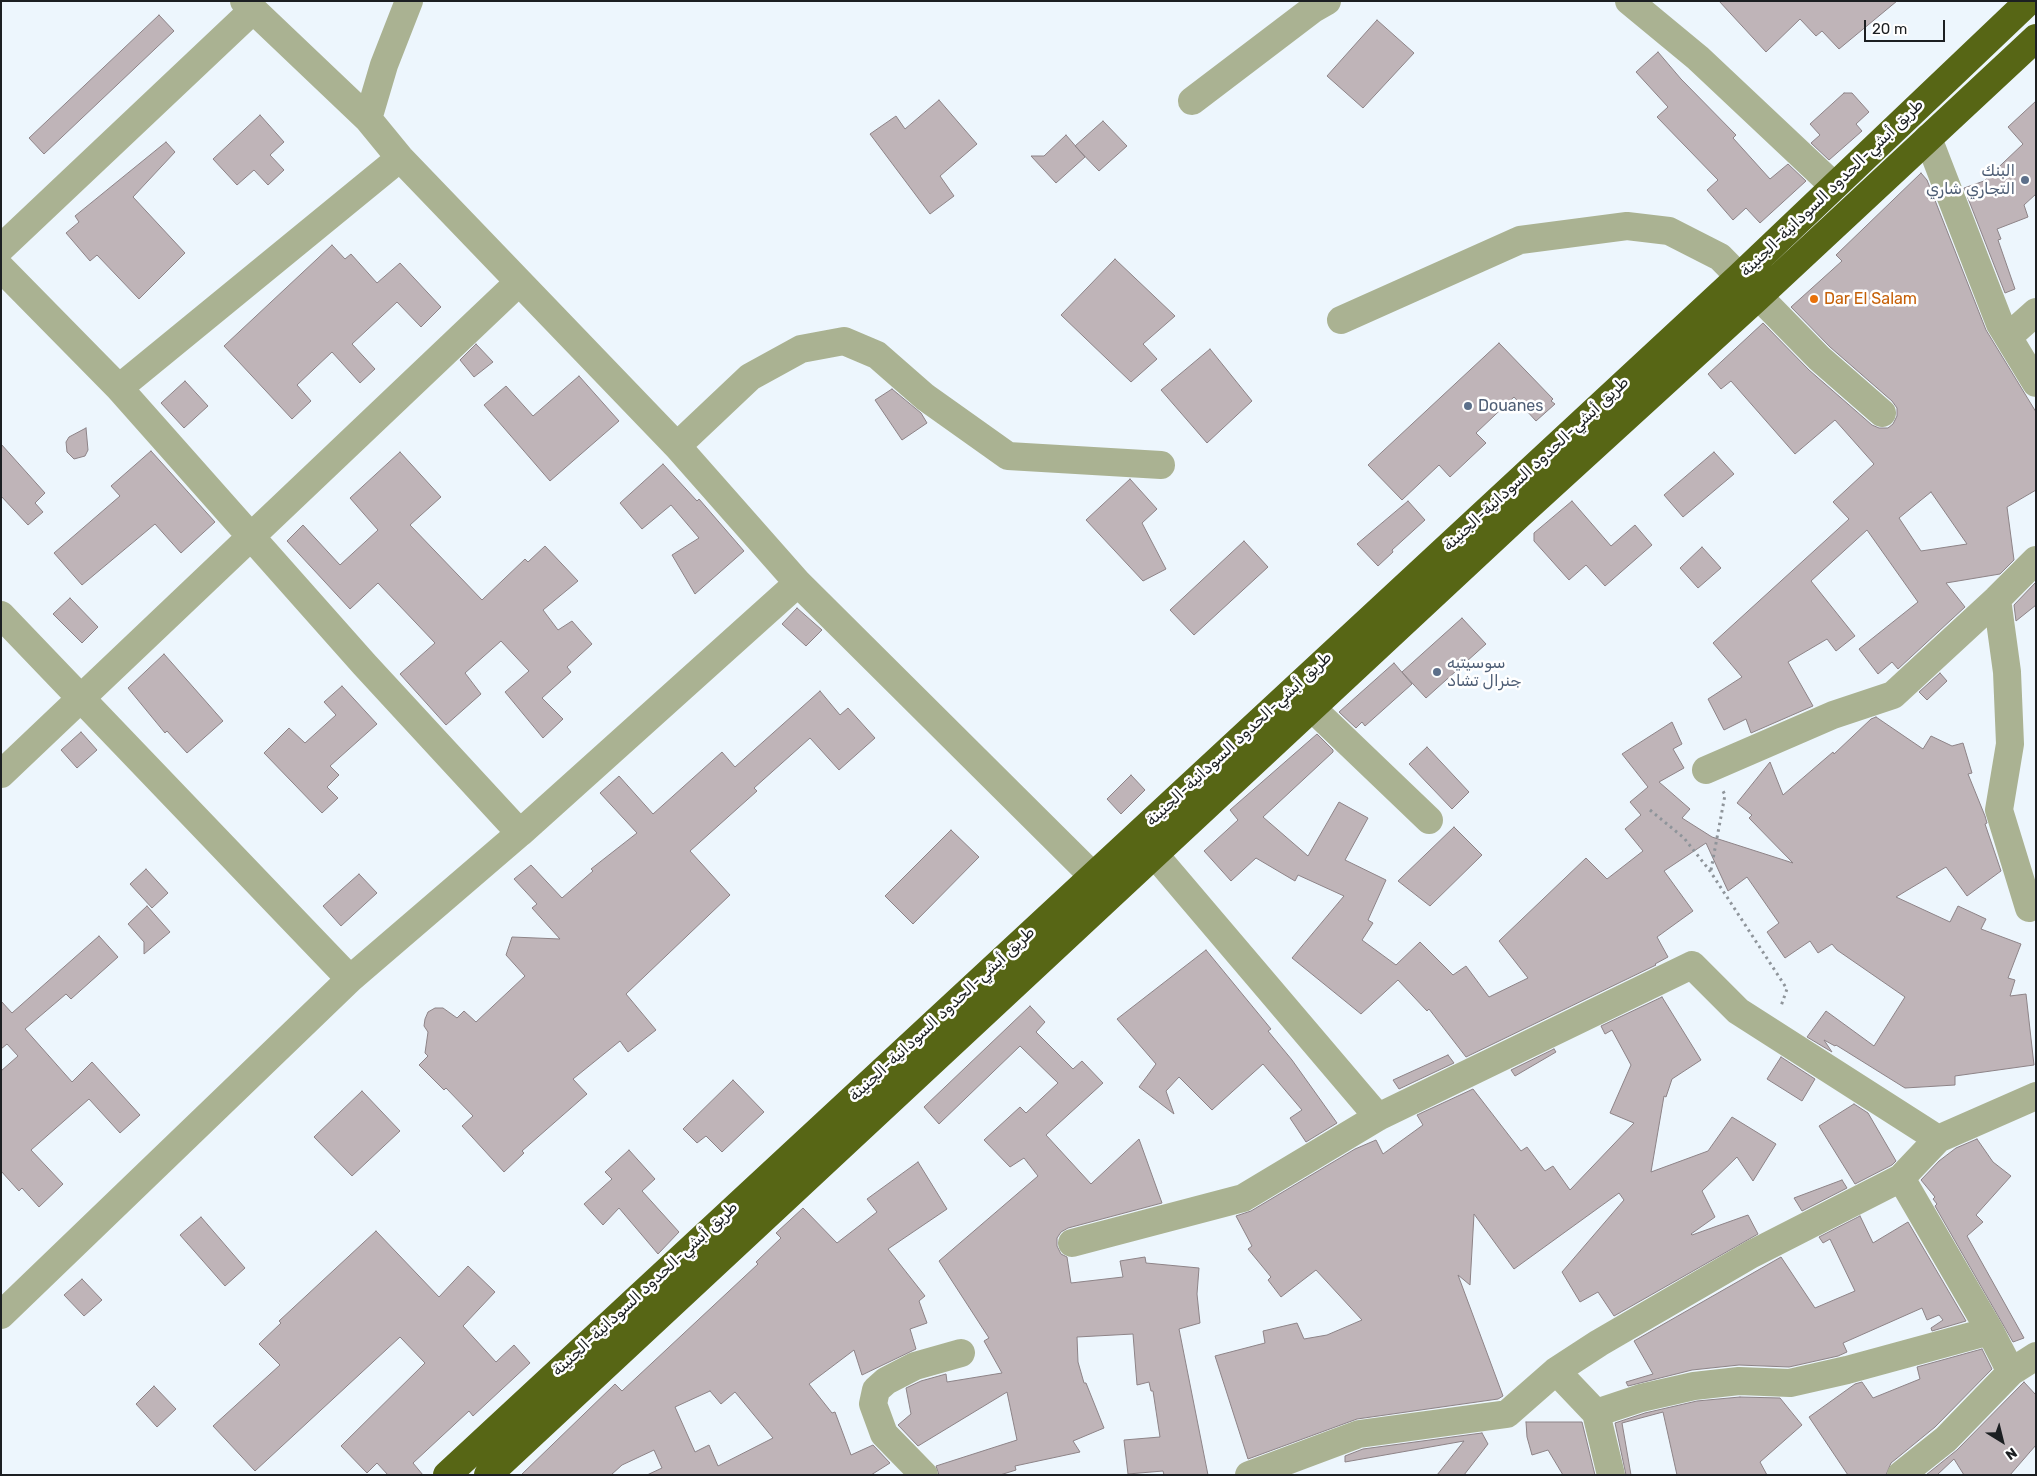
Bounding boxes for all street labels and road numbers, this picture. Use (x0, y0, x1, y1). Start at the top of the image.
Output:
street label: طريق أبشي-الحدود السودانية-الجنينة (1736, 95, 1928, 281)
street label: طريق أبشي-الحدود السودانية-الجنينة (1439, 373, 1633, 555)
street label: طريق أبشي-الحدود السودانية-الجنينة (1142, 648, 1336, 830)
street label: طريق أبشي-الحدود السودانية-الجنينة (845, 923, 1039, 1105)
street label: طريق أبشي-الحدود السودانية-الجنينة (548, 1198, 742, 1380)

